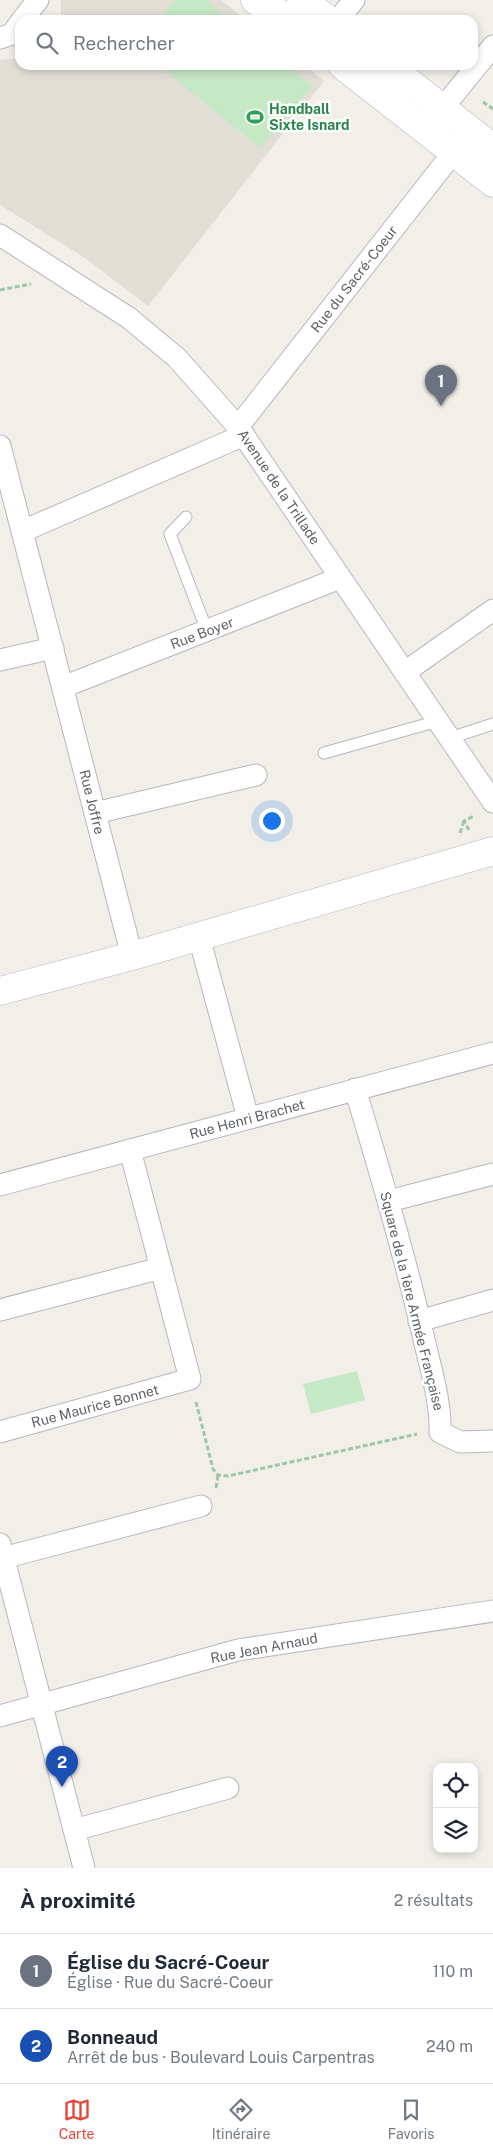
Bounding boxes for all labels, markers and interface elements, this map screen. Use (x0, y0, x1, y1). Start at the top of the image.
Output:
search box (15, 15, 478, 70)
icon: search (33, 29, 61, 57)
text: Rechercher (73, 32, 175, 54)
place label: Handball Sixte Isnard (269, 101, 349, 133)
sports icon: Handball Sixte Isnard (245, 107, 265, 127)
street label: Rue du Sacré-Coeur (307, 223, 401, 335)
pin: 1 (425, 365, 457, 406)
street label: Avenue de la Trillade (235, 426, 323, 548)
street label: Rue Boyer (168, 614, 236, 652)
street label: Rue Joffre (76, 768, 108, 836)
your location (259, 808, 285, 834)
street label: Rue Henri Brachet (188, 1096, 306, 1142)
street label: Square de la 1ère Armée Française (377, 1190, 447, 1412)
street label: Rue Maurice Bonnet (29, 1381, 161, 1431)
street label: Rue Jean Arnaud (209, 1630, 319, 1666)
pin: 2 (46, 1746, 78, 1787)
map controls (433, 1763, 478, 1853)
button: locate (433, 1763, 478, 1808)
button: layers (433, 1808, 478, 1853)
text: À proximité (20, 1888, 136, 1913)
text: 2 résultats (394, 1891, 473, 1910)
text: Église du Sacré-Coeur (67, 1951, 269, 1973)
text: 1 (33, 1962, 39, 1981)
text: 110 m (432, 1962, 473, 1981)
text: Église · Rue du Sacré-Coeur (67, 1973, 273, 1992)
text: Bonneaud (67, 2026, 158, 2048)
text: 2 (31, 2037, 41, 2056)
text: 240 m (426, 2037, 473, 2056)
text: Arrêt de bus · Boulevard Louis Carpentras (67, 2048, 375, 2067)
tab: Carte (59, 2096, 94, 2142)
tab: Itinéraire (212, 2096, 270, 2142)
tab: Favoris (388, 2096, 434, 2142)

